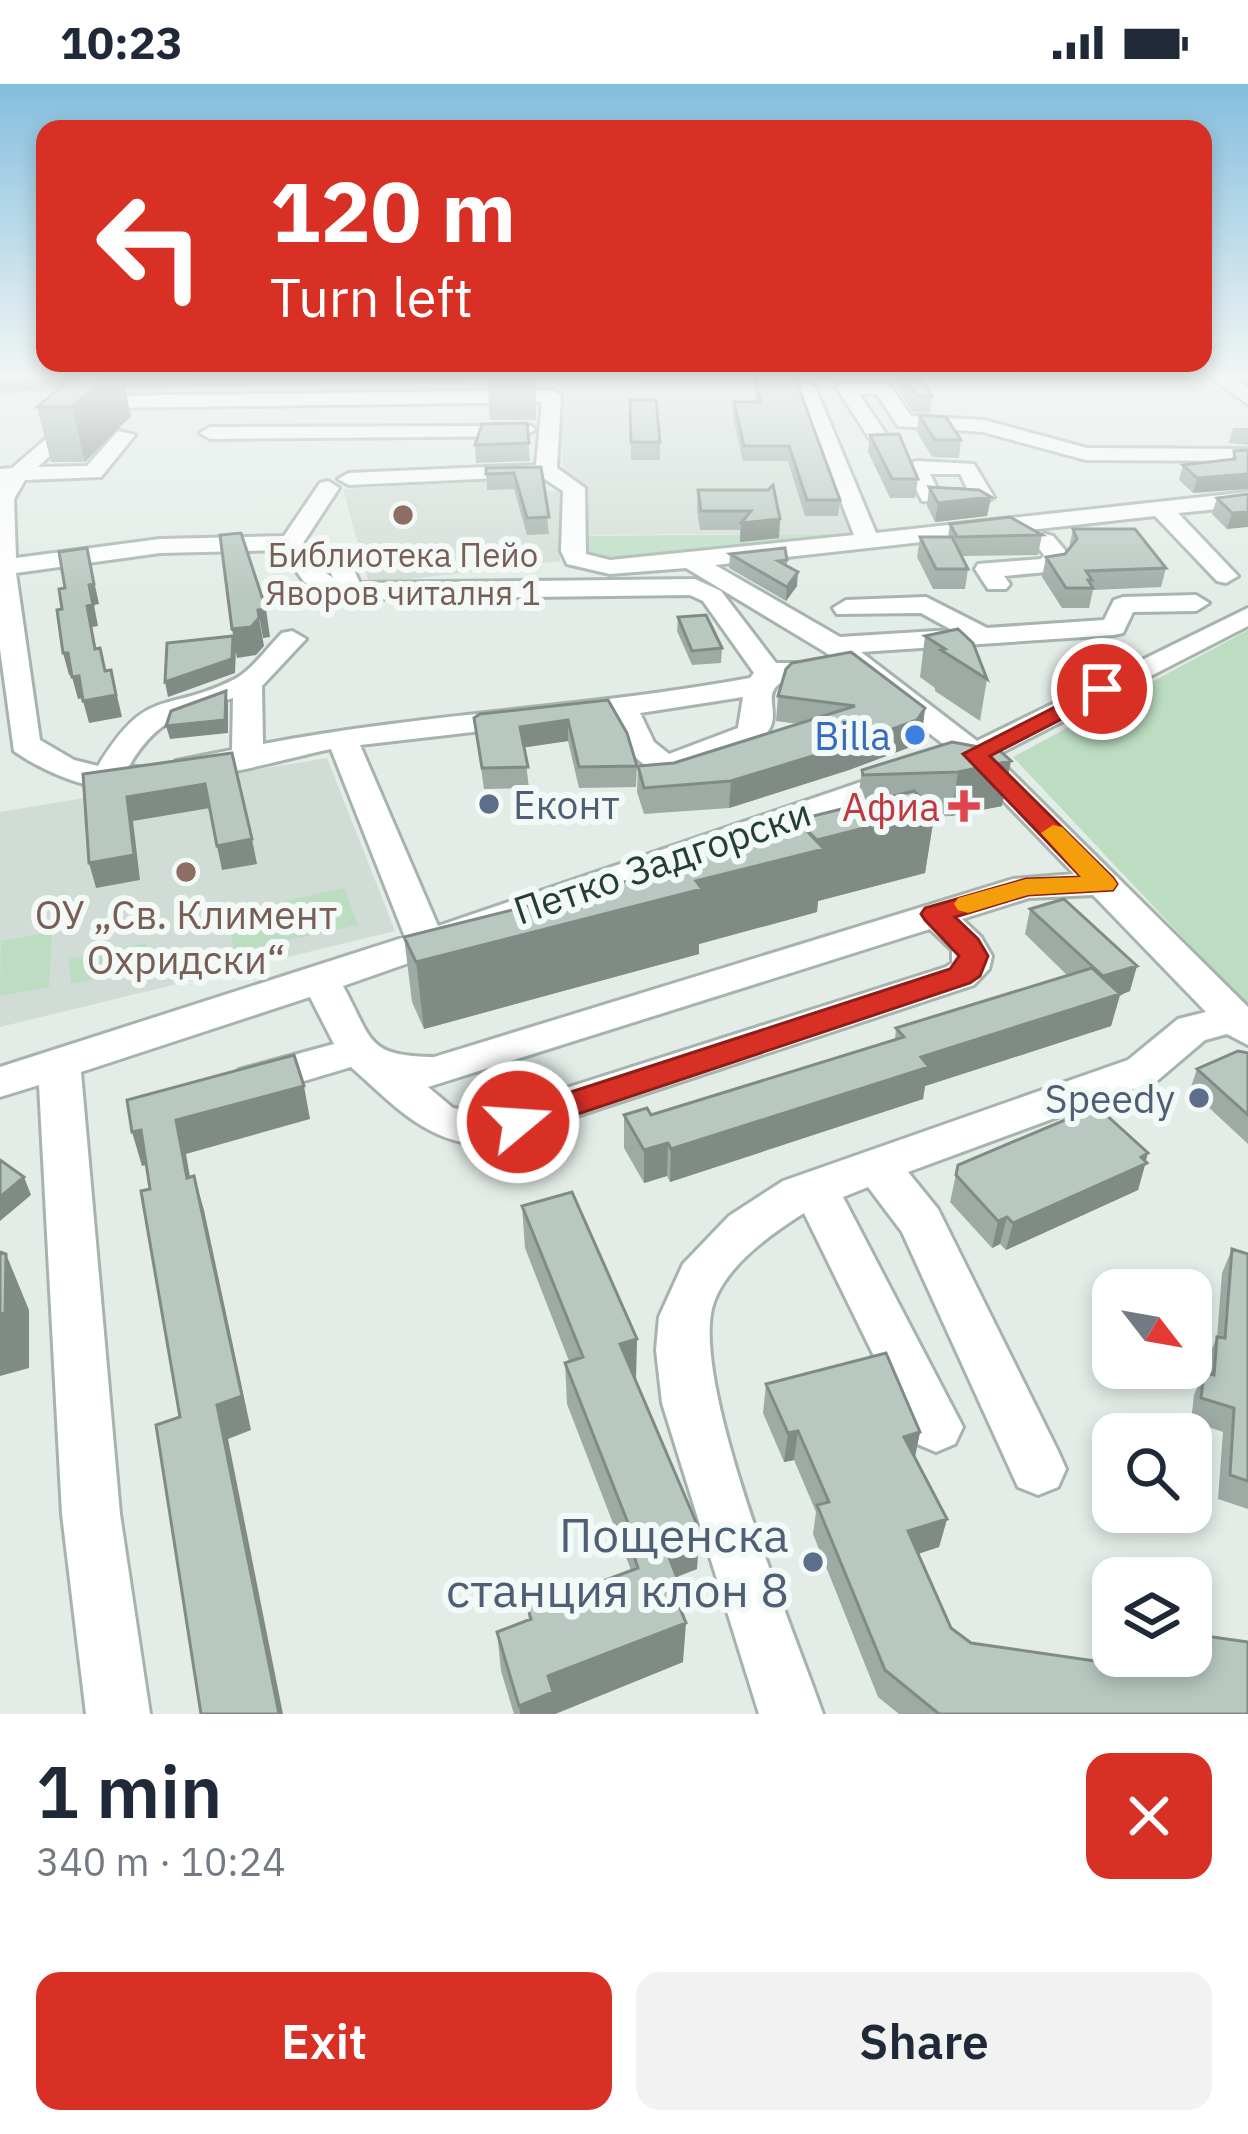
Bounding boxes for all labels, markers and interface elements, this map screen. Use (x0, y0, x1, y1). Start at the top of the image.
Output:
text: 10:23 (60, 13, 183, 71)
text: 120 m (270, 156, 516, 265)
icon: left (72, 168, 228, 324)
text: Turn left (270, 262, 473, 332)
marker: Библиотека Пейо Яворов читалня 1 (390, 502, 416, 528)
place label: Библиотека Пейо Яворов читалня 1 (265, 533, 541, 614)
pin (1051, 638, 1153, 740)
icon: arrive (1069, 656, 1135, 722)
place label: Billa (814, 710, 891, 761)
marker: Billa (902, 722, 928, 748)
place label: Еконт (513, 779, 620, 830)
place label: Афиа (842, 781, 940, 832)
street label: Петко Задгорски (507, 786, 817, 936)
marker: Еконт (476, 791, 502, 817)
marker: Афиа (951, 793, 977, 819)
marker: ОУ „Св. Климент Охридски“ (173, 859, 199, 885)
place label: ОУ „Св. Климент Охридски“ (35, 889, 337, 985)
position arrow (455, 1059, 581, 1185)
place label: Speedy (1045, 1073, 1175, 1124)
marker: Speedy (1186, 1085, 1212, 1111)
north arrow (1092, 1269, 1212, 1389)
map controls (1092, 1269, 1212, 1677)
button: search (1092, 1413, 1212, 1533)
place label: Пощенска станция клон 8 (446, 1503, 789, 1620)
marker: Пощенска станция клон 8 (800, 1549, 826, 1575)
button: layers (1092, 1557, 1212, 1677)
text: 1 min (36, 1744, 222, 1838)
button: close (1086, 1753, 1212, 1879)
text: 340 m · 10:24 (36, 1836, 286, 1887)
button: Exit (36, 1972, 612, 2110)
button: Share (636, 1972, 1212, 2110)

